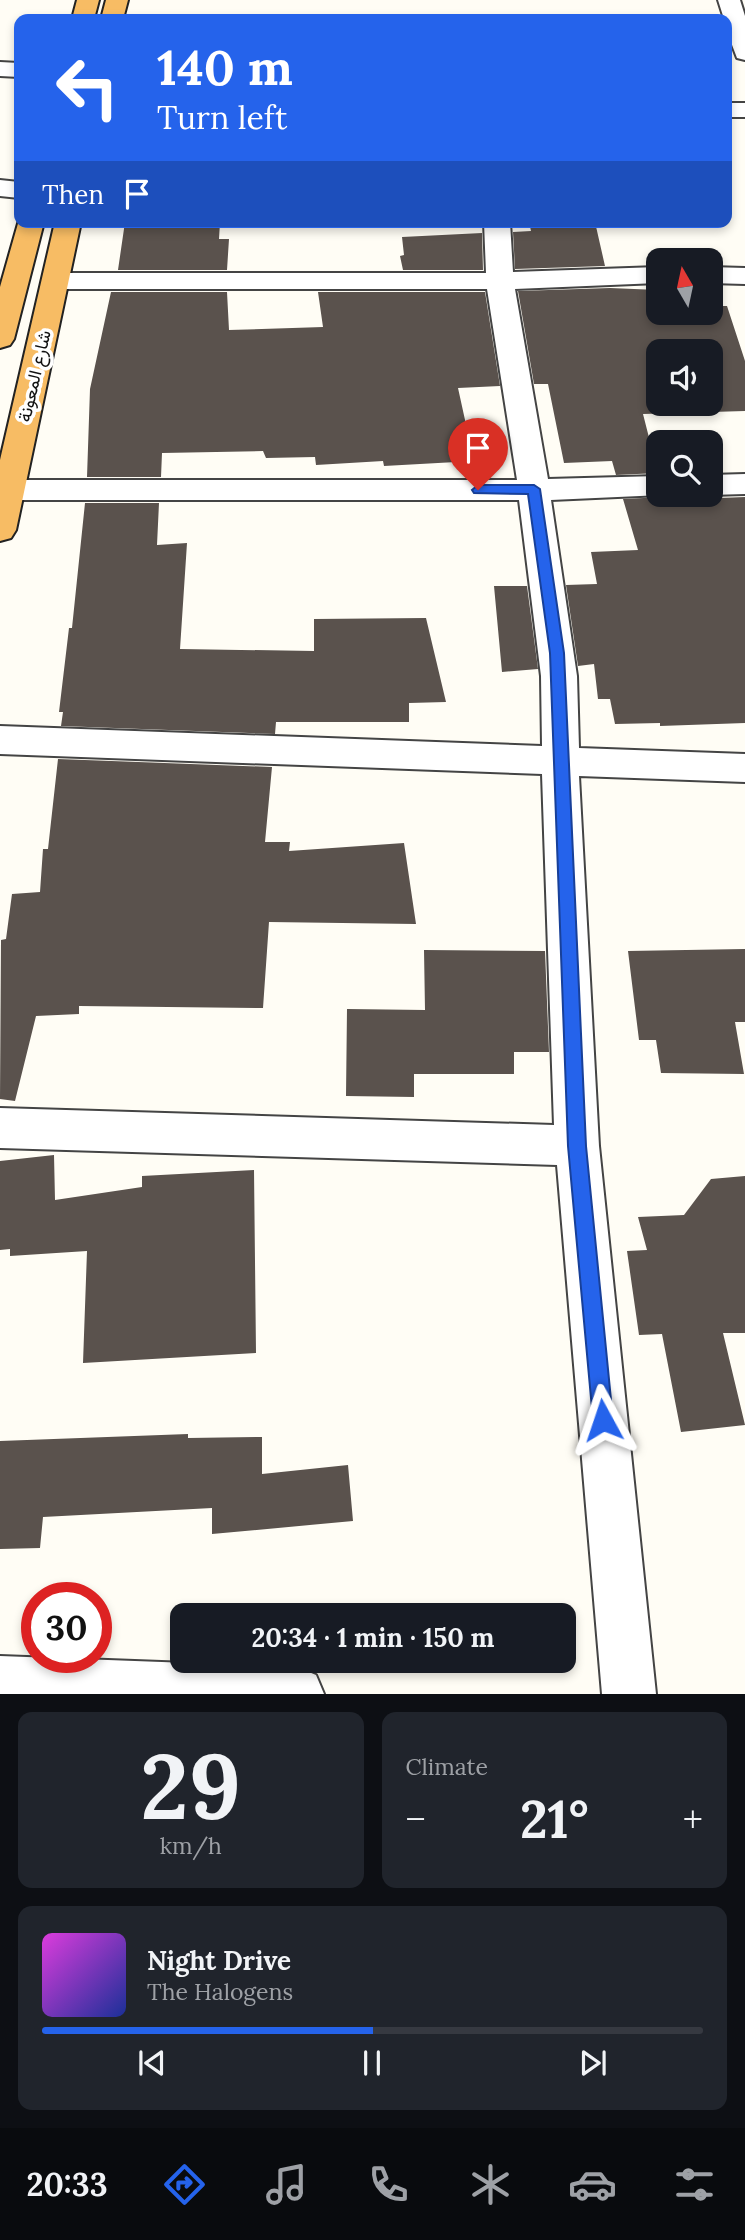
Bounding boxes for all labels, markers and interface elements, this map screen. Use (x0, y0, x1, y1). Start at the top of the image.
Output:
text: 140 m (157, 36, 293, 98)
icon: left (42, 42, 133, 133)
text: Turn left (157, 97, 287, 138)
icon: arrive (118, 175, 156, 213)
text: Then (42, 178, 104, 211)
north arrow (646, 248, 723, 326)
map controls (646, 248, 723, 507)
street label: شارع المعونة (12, 328, 57, 424)
button: sound (646, 339, 723, 416)
pin (448, 418, 508, 490)
icon: arrive (459, 429, 497, 467)
button: search (646, 430, 723, 507)
position arrow (566, 1383, 640, 1457)
speed limit sign: 30 (21, 1582, 112, 1673)
text: 20:34 · 1 min · 150 m (251, 1621, 495, 1654)
text: 29 (140, 1727, 241, 1844)
text: Climate (406, 1752, 488, 1781)
text: 21° (520, 1786, 589, 1852)
text: − (406, 1795, 426, 1843)
text: + (683, 1795, 703, 1843)
text: km/h (160, 1831, 222, 1860)
text: Night Drive (147, 1944, 291, 1977)
text: The Halogens (147, 1977, 293, 2006)
icon: previous (133, 2044, 171, 2082)
icon: pause (353, 2044, 391, 2082)
icon: next (574, 2044, 612, 2082)
icon: directions (160, 2160, 209, 2209)
icon: music (262, 2160, 311, 2209)
icon: phone (364, 2160, 413, 2209)
icon: climate (466, 2160, 515, 2209)
icon: car (568, 2160, 617, 2209)
icon: filters (670, 2160, 719, 2209)
text: 20:33 (26, 2164, 108, 2205)

